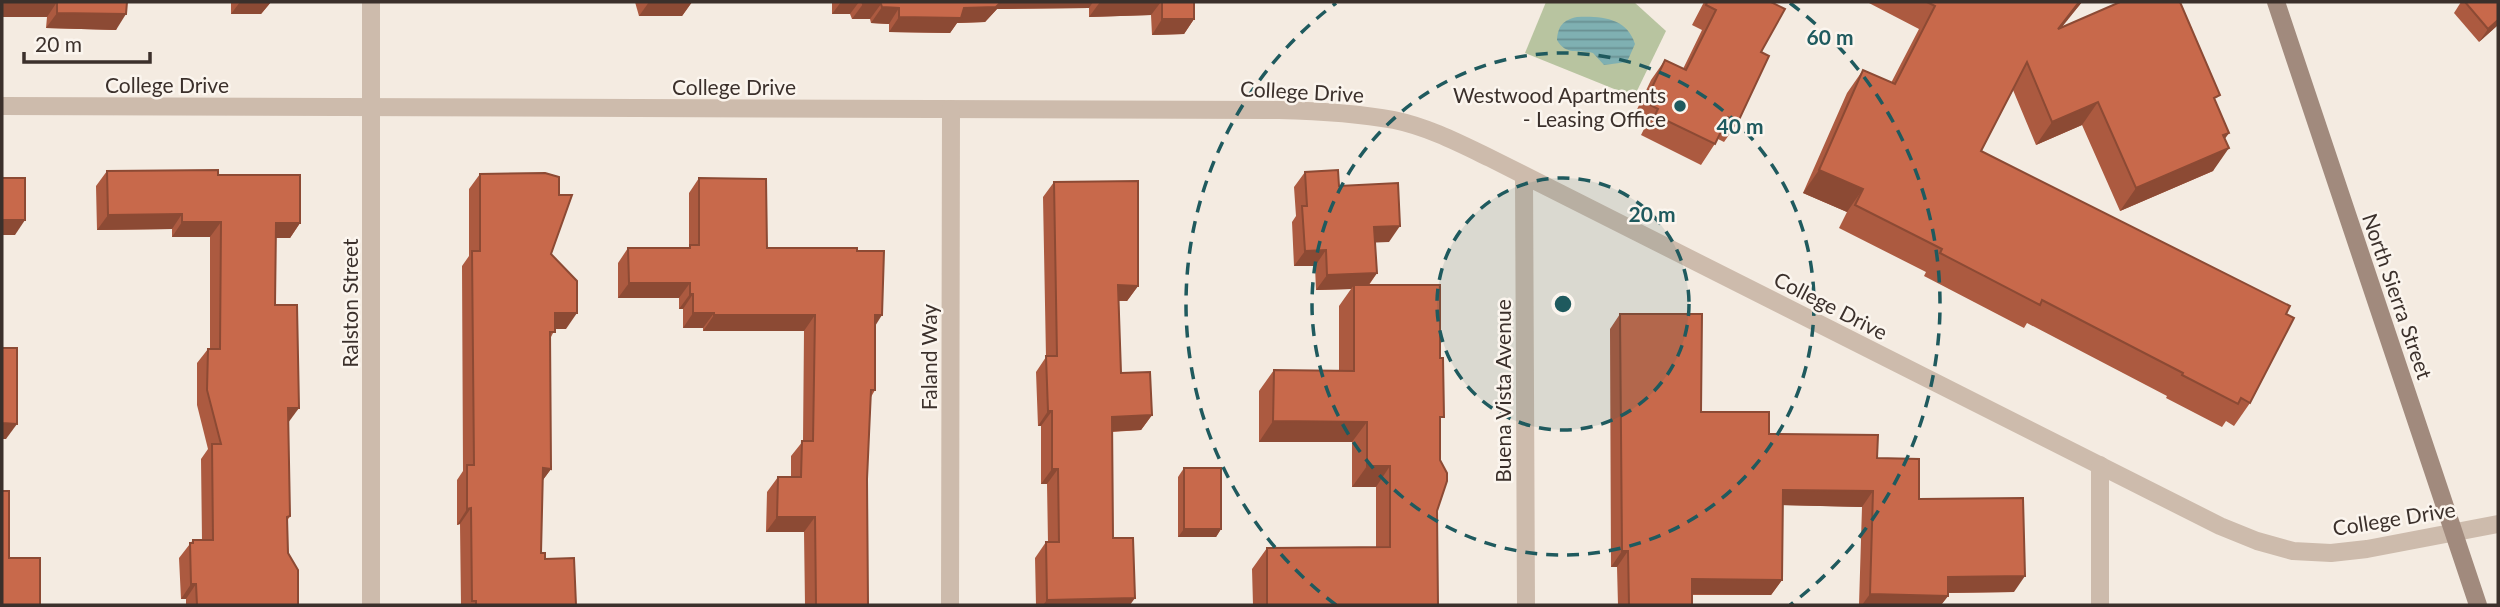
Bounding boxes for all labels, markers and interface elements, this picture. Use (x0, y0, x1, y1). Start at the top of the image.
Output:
scale bar (24, 21, 150, 65)
text: 60 m (1806, 24, 1854, 49)
text: 20 m (35, 31, 82, 56)
street label: College Drive (105, 72, 229, 97)
street label: College Drive (672, 74, 796, 99)
street label: College Drive (1239, 75, 1365, 107)
place label: Westwood Apartments - Leasing Office (1453, 82, 1666, 131)
marker: Westwood Apartments - Leasing Office (1672, 98, 1688, 114)
text: 40 m (1716, 113, 1764, 138)
text: 20 m (1628, 201, 1676, 226)
street label: North Sierra Street (2358, 210, 2438, 383)
street label: Ralston Street (337, 238, 362, 368)
street label: College Drive (1770, 266, 1892, 344)
centre of rings (1551, 292, 1575, 316)
street label: Buena Vista Avenue (1490, 299, 1515, 483)
street label: Faland Way (916, 304, 941, 410)
street label: College Drive (2331, 496, 2457, 540)

